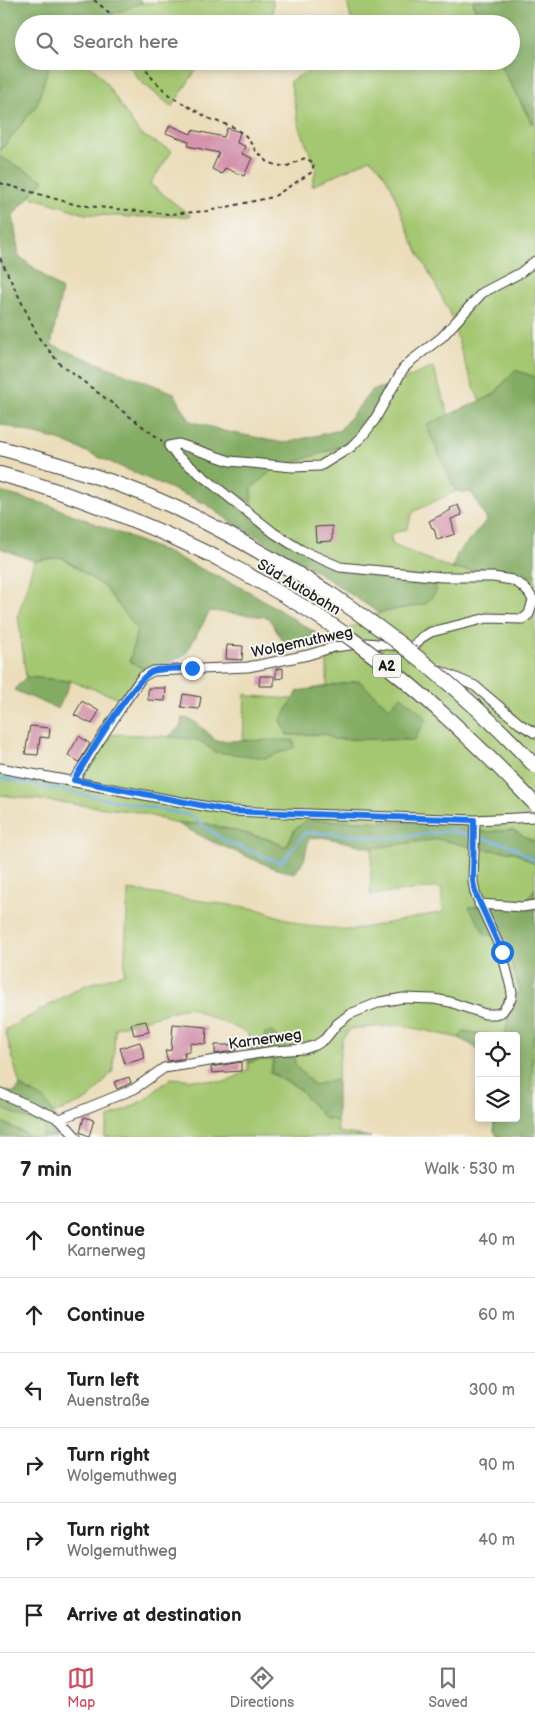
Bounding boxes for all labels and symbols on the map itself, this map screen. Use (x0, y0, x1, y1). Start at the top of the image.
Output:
street label: Süd Autobahn (254, 555, 344, 620)
street label: Wolgemuthweg (250, 622, 355, 663)
road number: A2 (373, 654, 401, 678)
route end (181, 657, 204, 680)
route start (491, 941, 514, 964)
street label: Karnerweg (227, 1025, 303, 1054)

